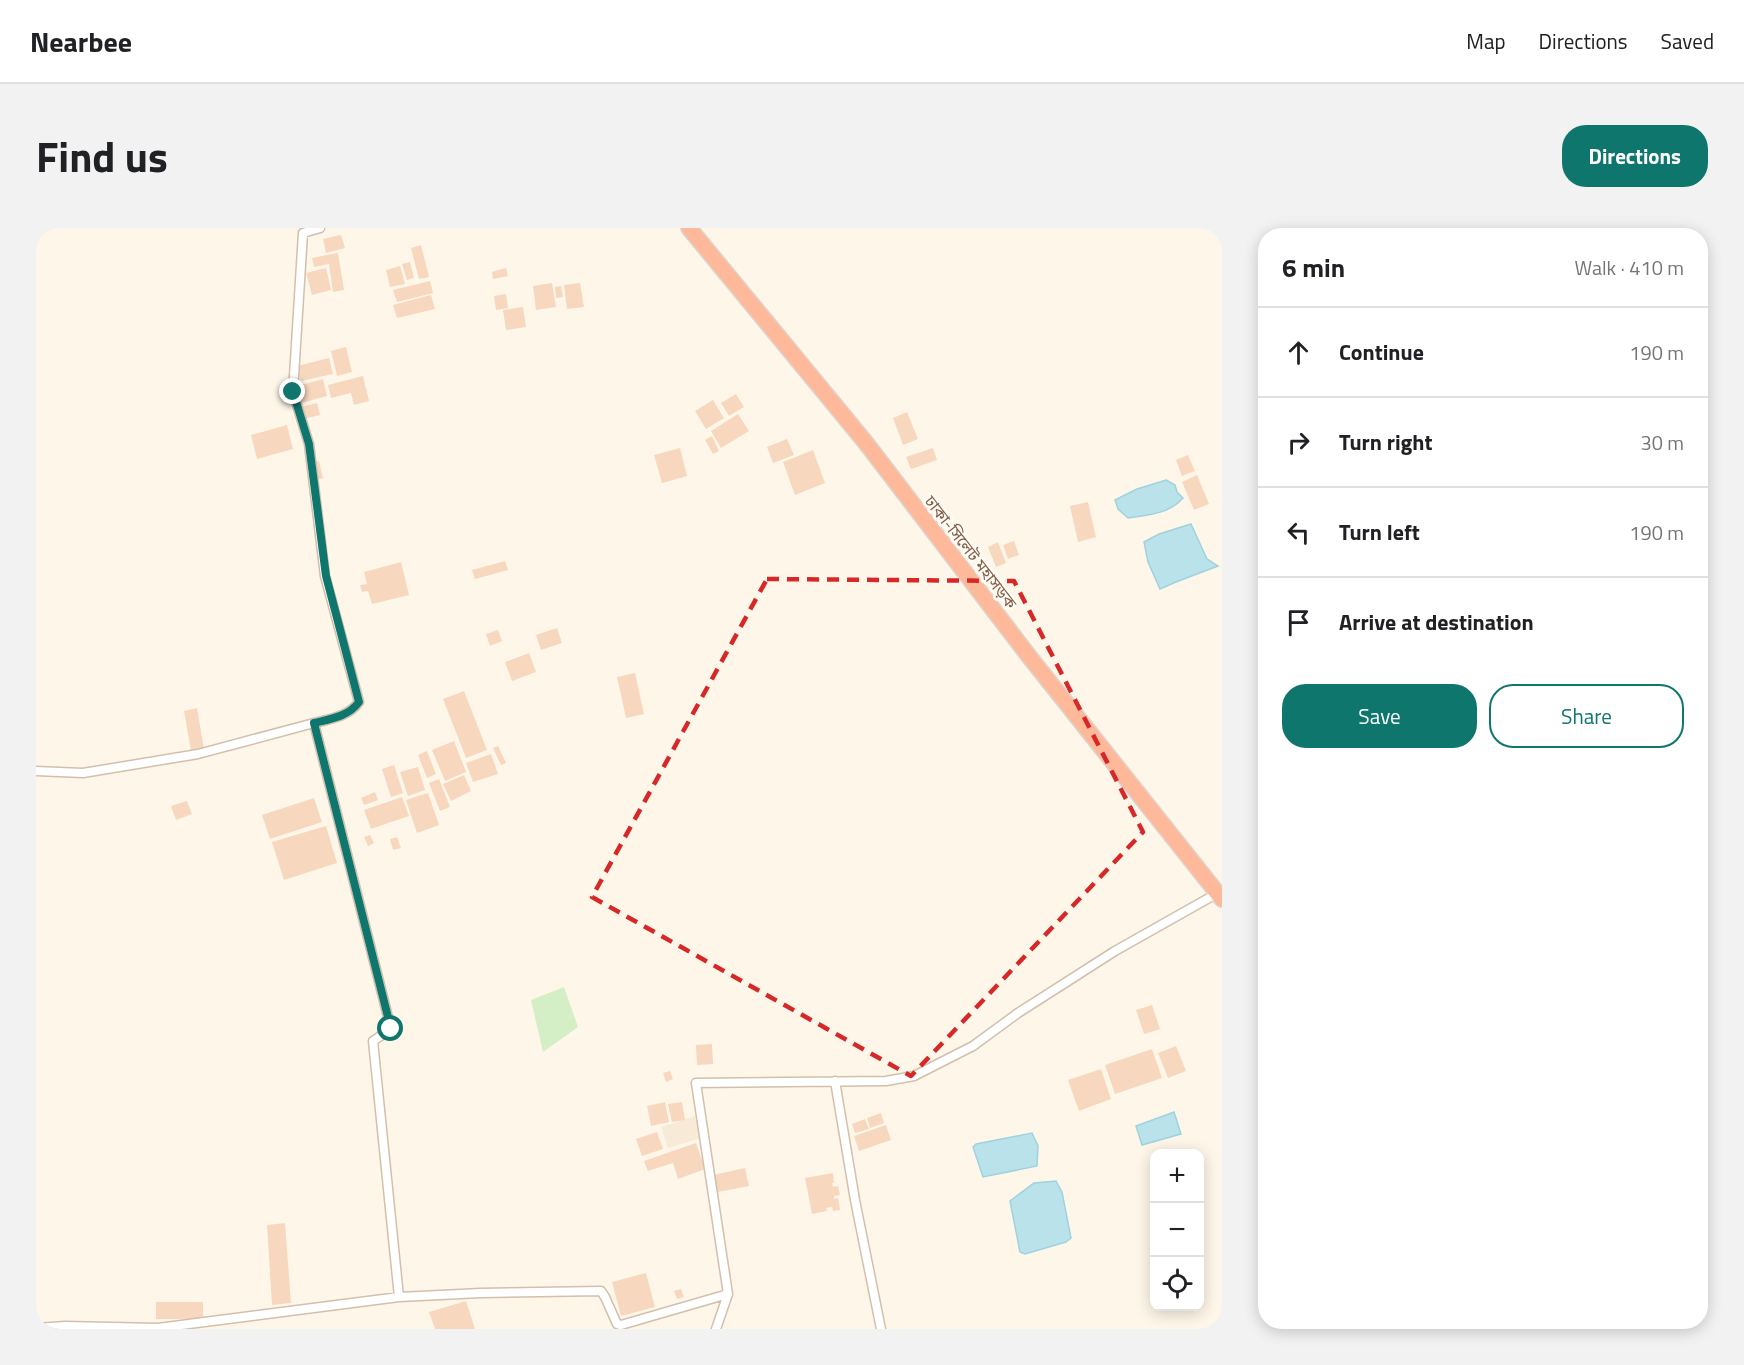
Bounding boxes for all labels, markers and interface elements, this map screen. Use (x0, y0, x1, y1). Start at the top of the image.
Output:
text: Nearbee (30, 20, 132, 63)
text: Map (1466, 25, 1506, 57)
text: Directions (1539, 25, 1628, 57)
text: Saved (1661, 25, 1714, 57)
text: Find us (36, 124, 168, 188)
button: Directions (1562, 125, 1708, 187)
text: 6 min (1282, 248, 1345, 287)
text: Walk · 410 m (1575, 252, 1684, 283)
text: Continue (1339, 335, 1424, 369)
icon: ahead (1282, 336, 1315, 369)
text: 190 m (1629, 337, 1684, 368)
route end (279, 378, 305, 404)
text: Turn right (1339, 425, 1433, 459)
icon: right (1282, 426, 1315, 459)
text: 30 m (1640, 427, 1684, 458)
street label: ঢাকা-সিলেট মহাসড়ক (918, 489, 1024, 615)
text: Turn left (1339, 515, 1420, 549)
icon: left (1282, 516, 1315, 549)
text: 190 m (1629, 517, 1684, 548)
text: Arrive at destination (1339, 605, 1534, 639)
icon: arrive (1282, 606, 1315, 639)
button: Save (1282, 684, 1477, 748)
button: Share (1489, 684, 1684, 748)
route start (377, 1015, 403, 1041)
map controls (1150, 1149, 1204, 1311)
button: + (1150, 1149, 1204, 1203)
button: − (1150, 1203, 1204, 1257)
button: locate (1150, 1257, 1204, 1311)

